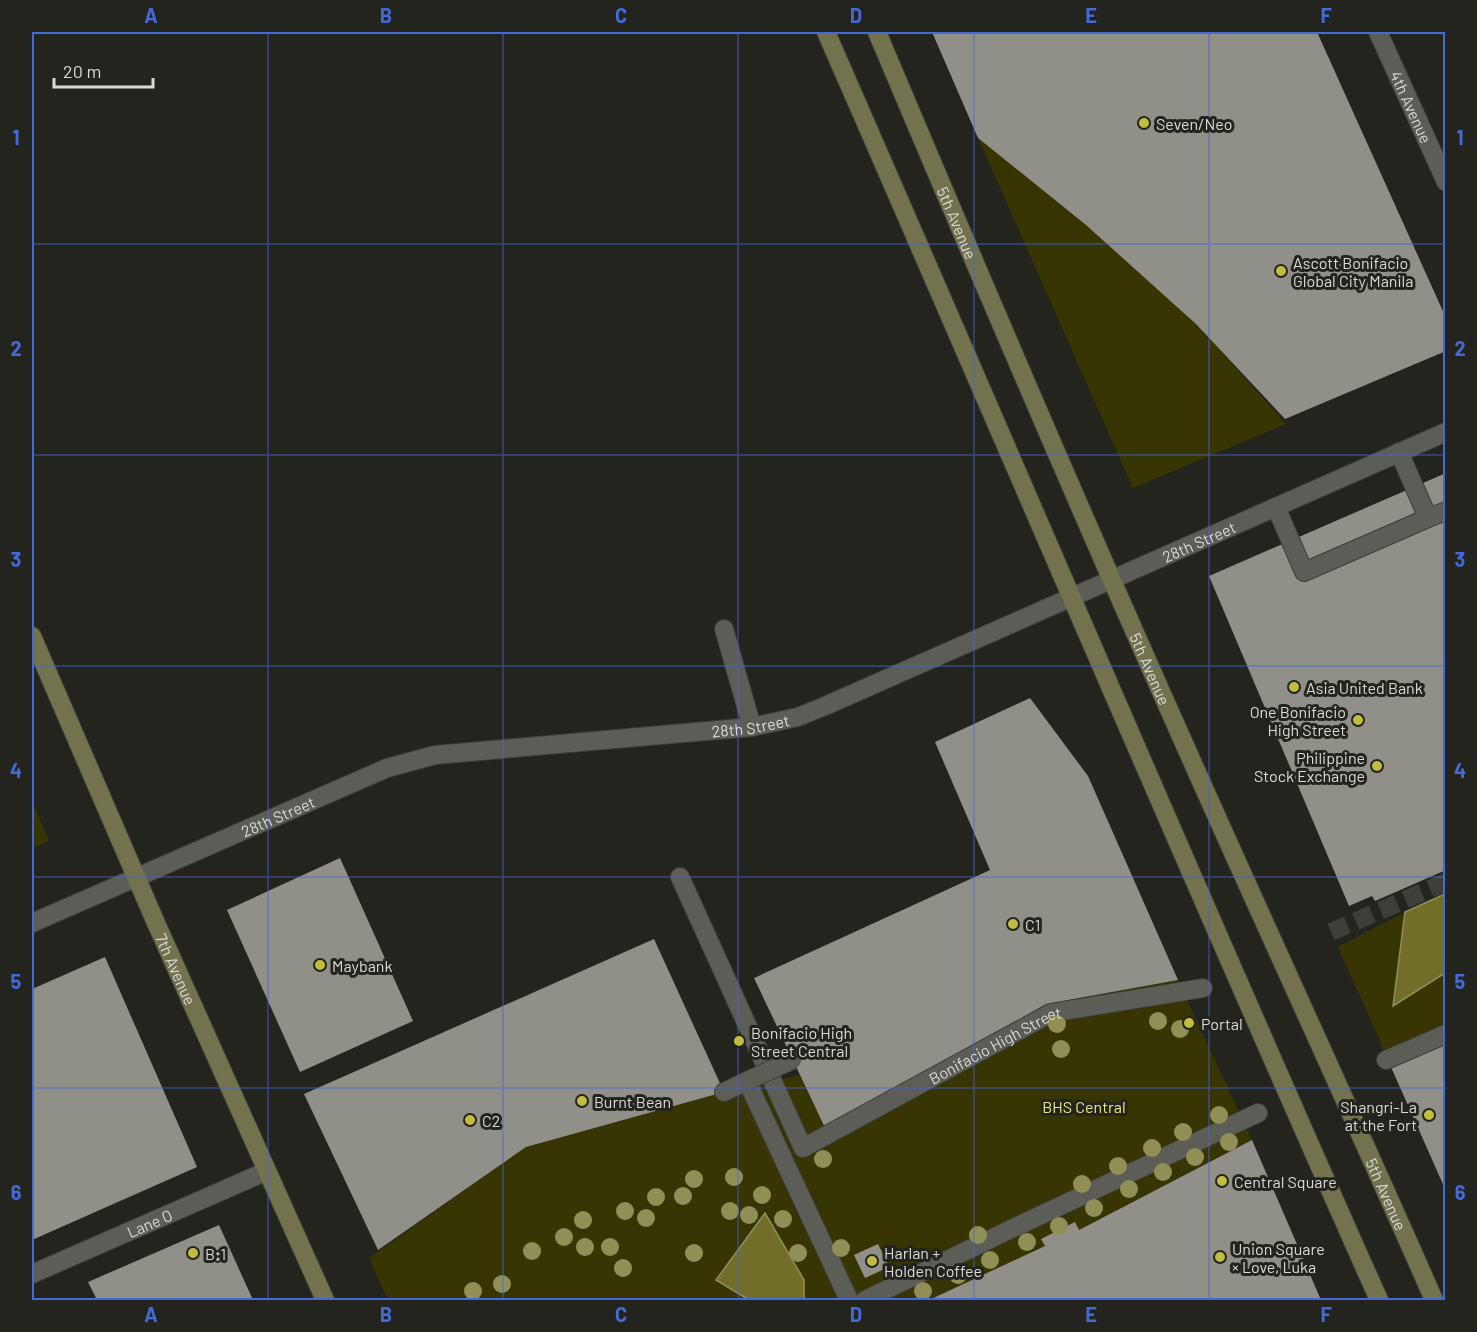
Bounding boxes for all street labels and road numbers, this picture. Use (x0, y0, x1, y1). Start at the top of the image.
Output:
street label: 4th Avenue (1387, 68, 1436, 146)
street label: 5th Avenue (934, 184, 981, 262)
street label: 28th Street (1159, 517, 1238, 566)
street label: 5th Avenue (1127, 630, 1175, 708)
street label: 28th Street (711, 710, 791, 740)
street label: 28th Street (238, 791, 317, 840)
street label: 7th Avenue (152, 930, 201, 1008)
street label: Bonifacio High Street (925, 1002, 1063, 1087)
street label: 5th Avenue (1363, 1155, 1411, 1233)
street label: Lane O (124, 1204, 175, 1241)

